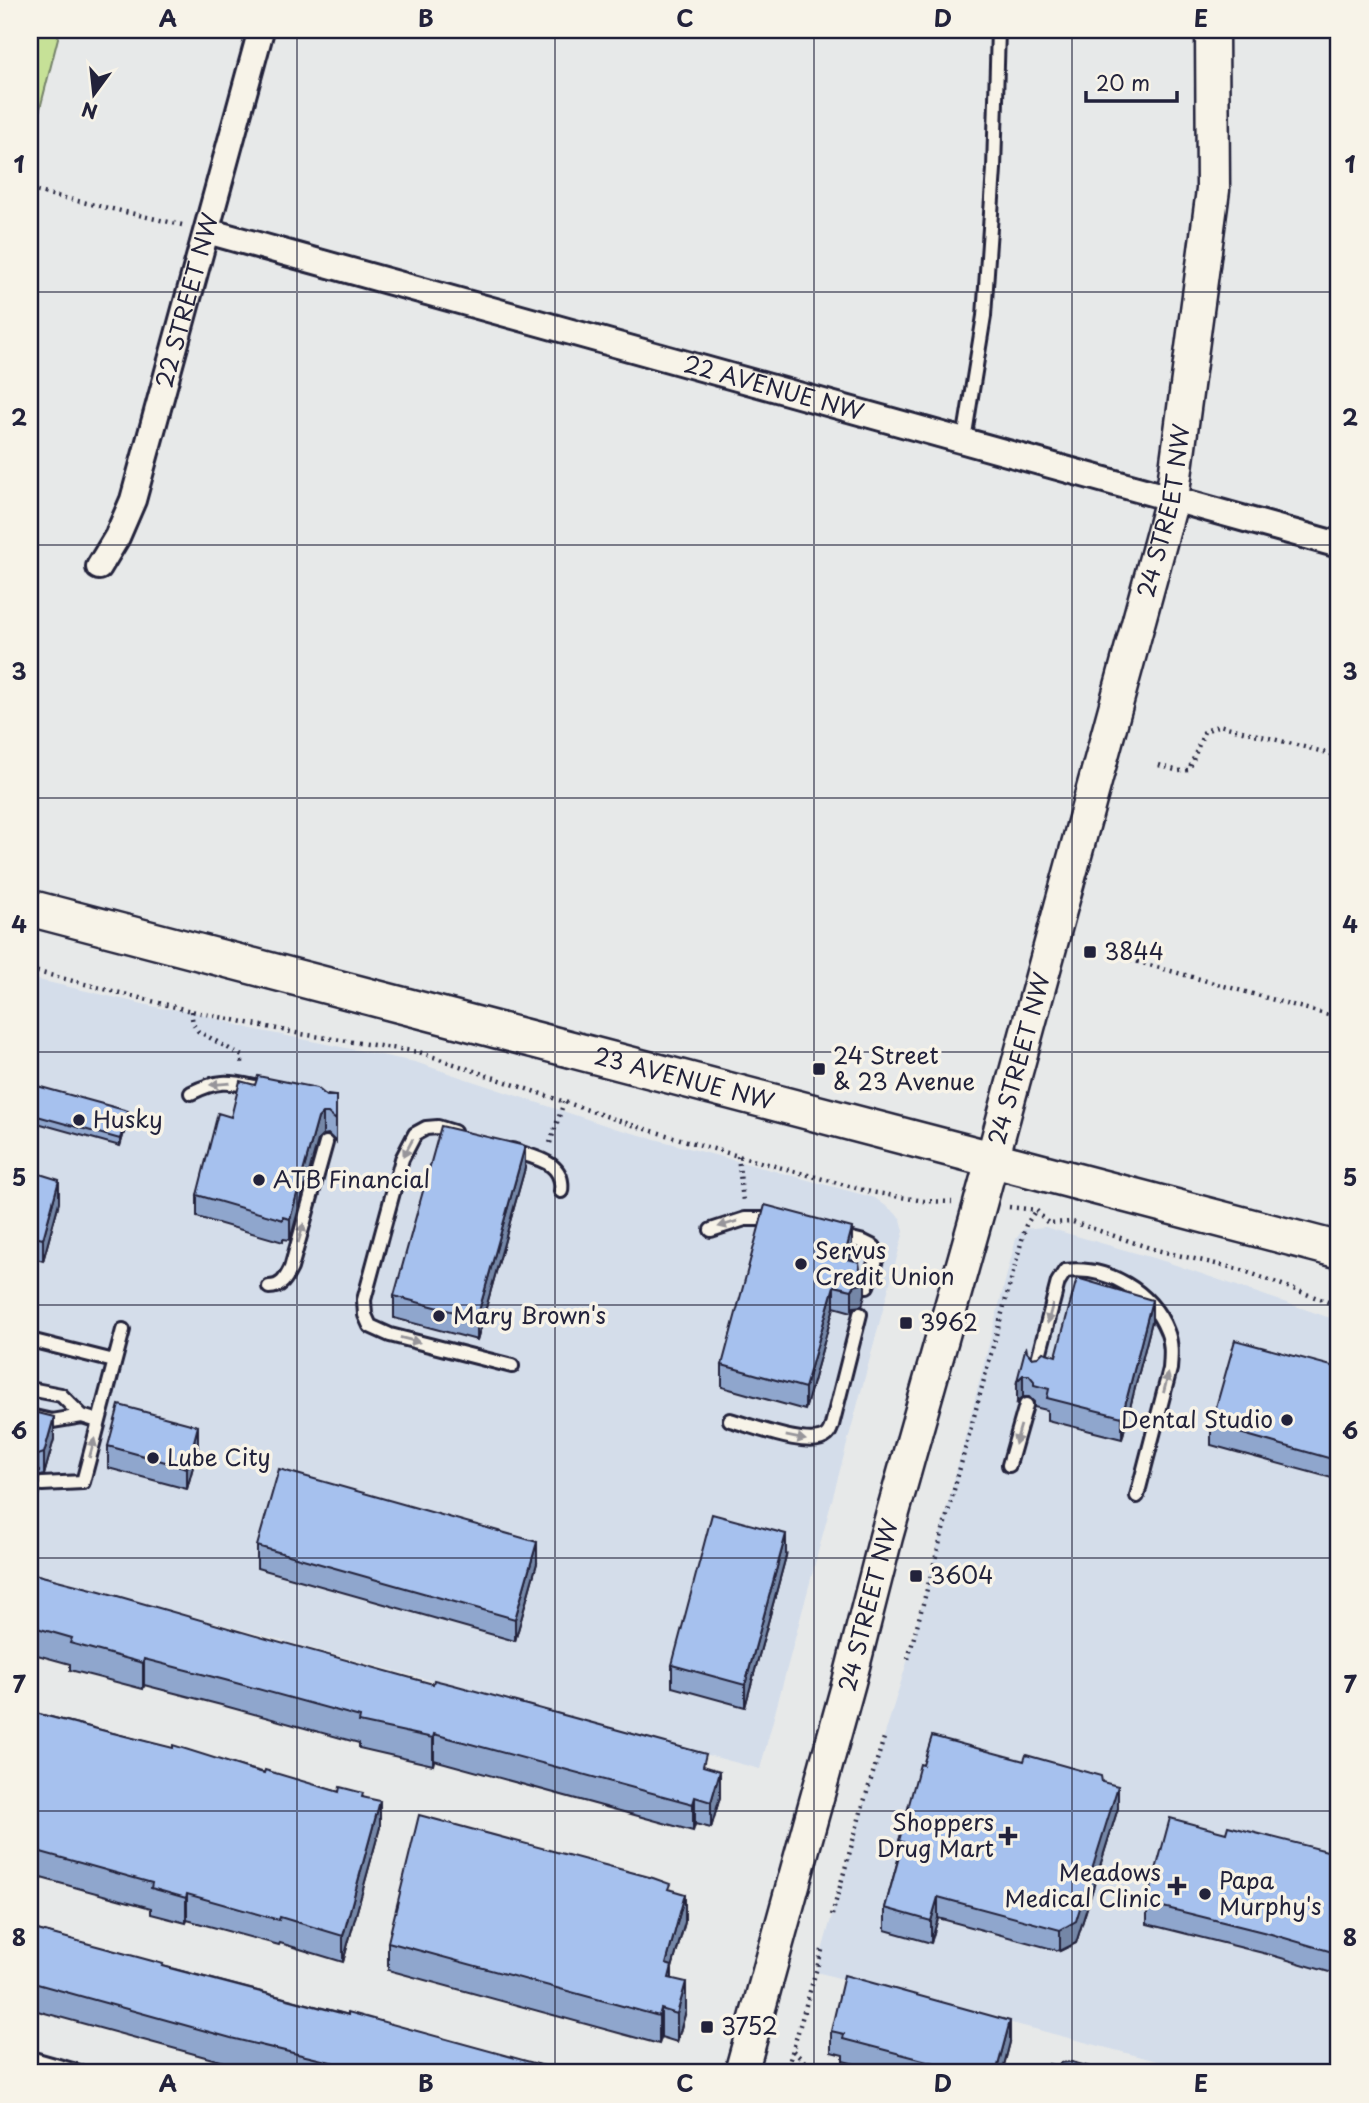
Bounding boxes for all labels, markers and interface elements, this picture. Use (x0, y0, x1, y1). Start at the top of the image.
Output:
text: A (159, 0, 177, 35)
text: B (418, 0, 434, 35)
text: C (676, 0, 694, 35)
text: D (934, 0, 952, 35)
text: E (1194, 0, 1208, 35)
north arrow (60, 60, 130, 130)
scale bar (1086, 60, 1176, 104)
text: 20 m (1096, 66, 1150, 98)
text: N (78, 96, 100, 127)
text: 1 (14, 146, 25, 181)
text: 1 (1345, 146, 1356, 181)
street label: 22 STREET NW (145, 208, 226, 392)
street label: 22 AVENUE NW (680, 345, 868, 428)
text: 2 (11, 399, 27, 434)
text: 2 (1342, 399, 1358, 434)
street label: 24 STREET NW (1127, 421, 1198, 601)
text: 3 (11, 653, 27, 688)
text: 3 (1342, 653, 1358, 688)
text: 4 (11, 906, 27, 941)
text: 4 (1342, 906, 1358, 941)
place label: 3844 (1104, 933, 1164, 968)
marker: 3844 (1082, 944, 1098, 960)
street label: 24 STREET NW (978, 968, 1058, 1148)
street label: 23 AVENUE NW (590, 1037, 779, 1118)
place label: 24 Street & 23 Avenue (833, 1037, 975, 1098)
marker: 24 Street & 23 Avenue (811, 1061, 827, 1077)
one-way arrow (209, 1079, 231, 1090)
place label: Husky (93, 1101, 163, 1136)
marker: Husky (71, 1112, 87, 1128)
one-way arrow (402, 1139, 414, 1159)
text: 5 (12, 1159, 26, 1194)
text: 5 (1343, 1159, 1357, 1194)
place label: ATB Financial (273, 1161, 430, 1196)
marker: ATB Financial (251, 1172, 267, 1188)
one-way arrow (717, 1220, 738, 1230)
one-way arrow (296, 1221, 307, 1243)
place label: Servus Credit Union (815, 1232, 955, 1293)
marker: Servus Credit Union (793, 1256, 809, 1272)
place label: Mary Brown's (453, 1297, 606, 1332)
one-way arrow (1044, 1303, 1055, 1325)
place label: 3962 (920, 1304, 978, 1339)
marker: Mary Brown's (431, 1308, 447, 1324)
marker: 3962 (898, 1315, 914, 1331)
one-way arrow (399, 1335, 421, 1346)
one-way arrow (1161, 1371, 1172, 1393)
place label: Dental Studio (1121, 1401, 1273, 1436)
text: 6 (11, 1412, 27, 1447)
marker: Dental Studio (1279, 1412, 1295, 1428)
text: 6 (1342, 1412, 1358, 1447)
one-way arrow (1012, 1425, 1022, 1446)
one-way arrow (785, 1432, 807, 1443)
one-way arrow (87, 1437, 97, 1458)
place label: Lube City (167, 1439, 271, 1474)
marker: Lube City (145, 1450, 161, 1466)
street label: 24 STREET NW (828, 1514, 906, 1695)
place label: 3604 (930, 1557, 993, 1592)
marker: 3604 (908, 1568, 924, 1584)
text: 7 (12, 1666, 26, 1701)
text: 7 (1343, 1666, 1357, 1701)
place label: Shoppers Drug Mart (877, 1804, 994, 1865)
marker: Shoppers Drug Mart (1000, 1828, 1016, 1844)
place label: Meadows Medical Clinic (1005, 1854, 1161, 1915)
place label: Papa Murphy's (1219, 1862, 1321, 1923)
marker: Meadows Medical Clinic (1167, 1876, 1187, 1896)
marker: Papa Murphy's (1197, 1886, 1213, 1902)
text: 8 (12, 1919, 26, 1954)
text: 8 (1343, 1919, 1357, 1954)
place label: 3752 (721, 2008, 778, 2043)
marker: 3752 (699, 2019, 715, 2035)
text: A (159, 2065, 177, 2100)
text: B (418, 2065, 434, 2100)
text: C (676, 2065, 694, 2100)
text: D (934, 2065, 952, 2100)
text: E (1194, 2065, 1208, 2100)

